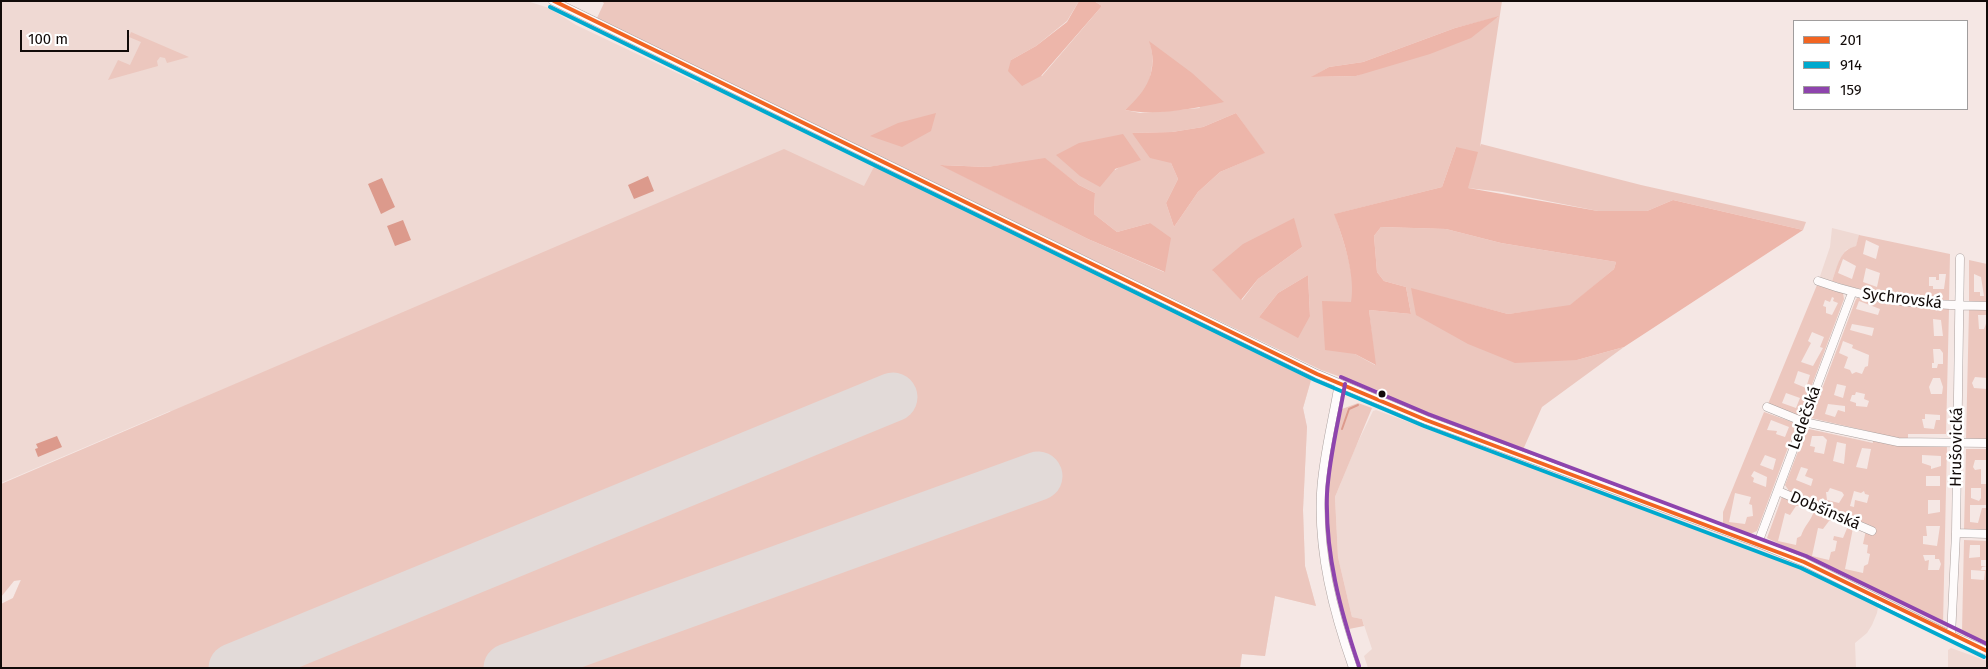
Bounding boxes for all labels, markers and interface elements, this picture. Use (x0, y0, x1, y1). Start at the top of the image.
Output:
scale bar (22, 20, 131, 52)
legend (1793, 20, 1968, 110)
text: 100 m (28, 30, 68, 48)
text: 201 (1840, 31, 1862, 49)
text: 914 (1840, 56, 1862, 74)
text: 159 (1840, 81, 1862, 99)
street label: Sychrovská (1861, 285, 1943, 313)
street label: Ledečská (1785, 384, 1825, 452)
unlabelled marker (1377, 389, 1387, 399)
street label: Hrušovická (1947, 407, 1967, 487)
street label: Dobšínská (1787, 488, 1863, 534)

